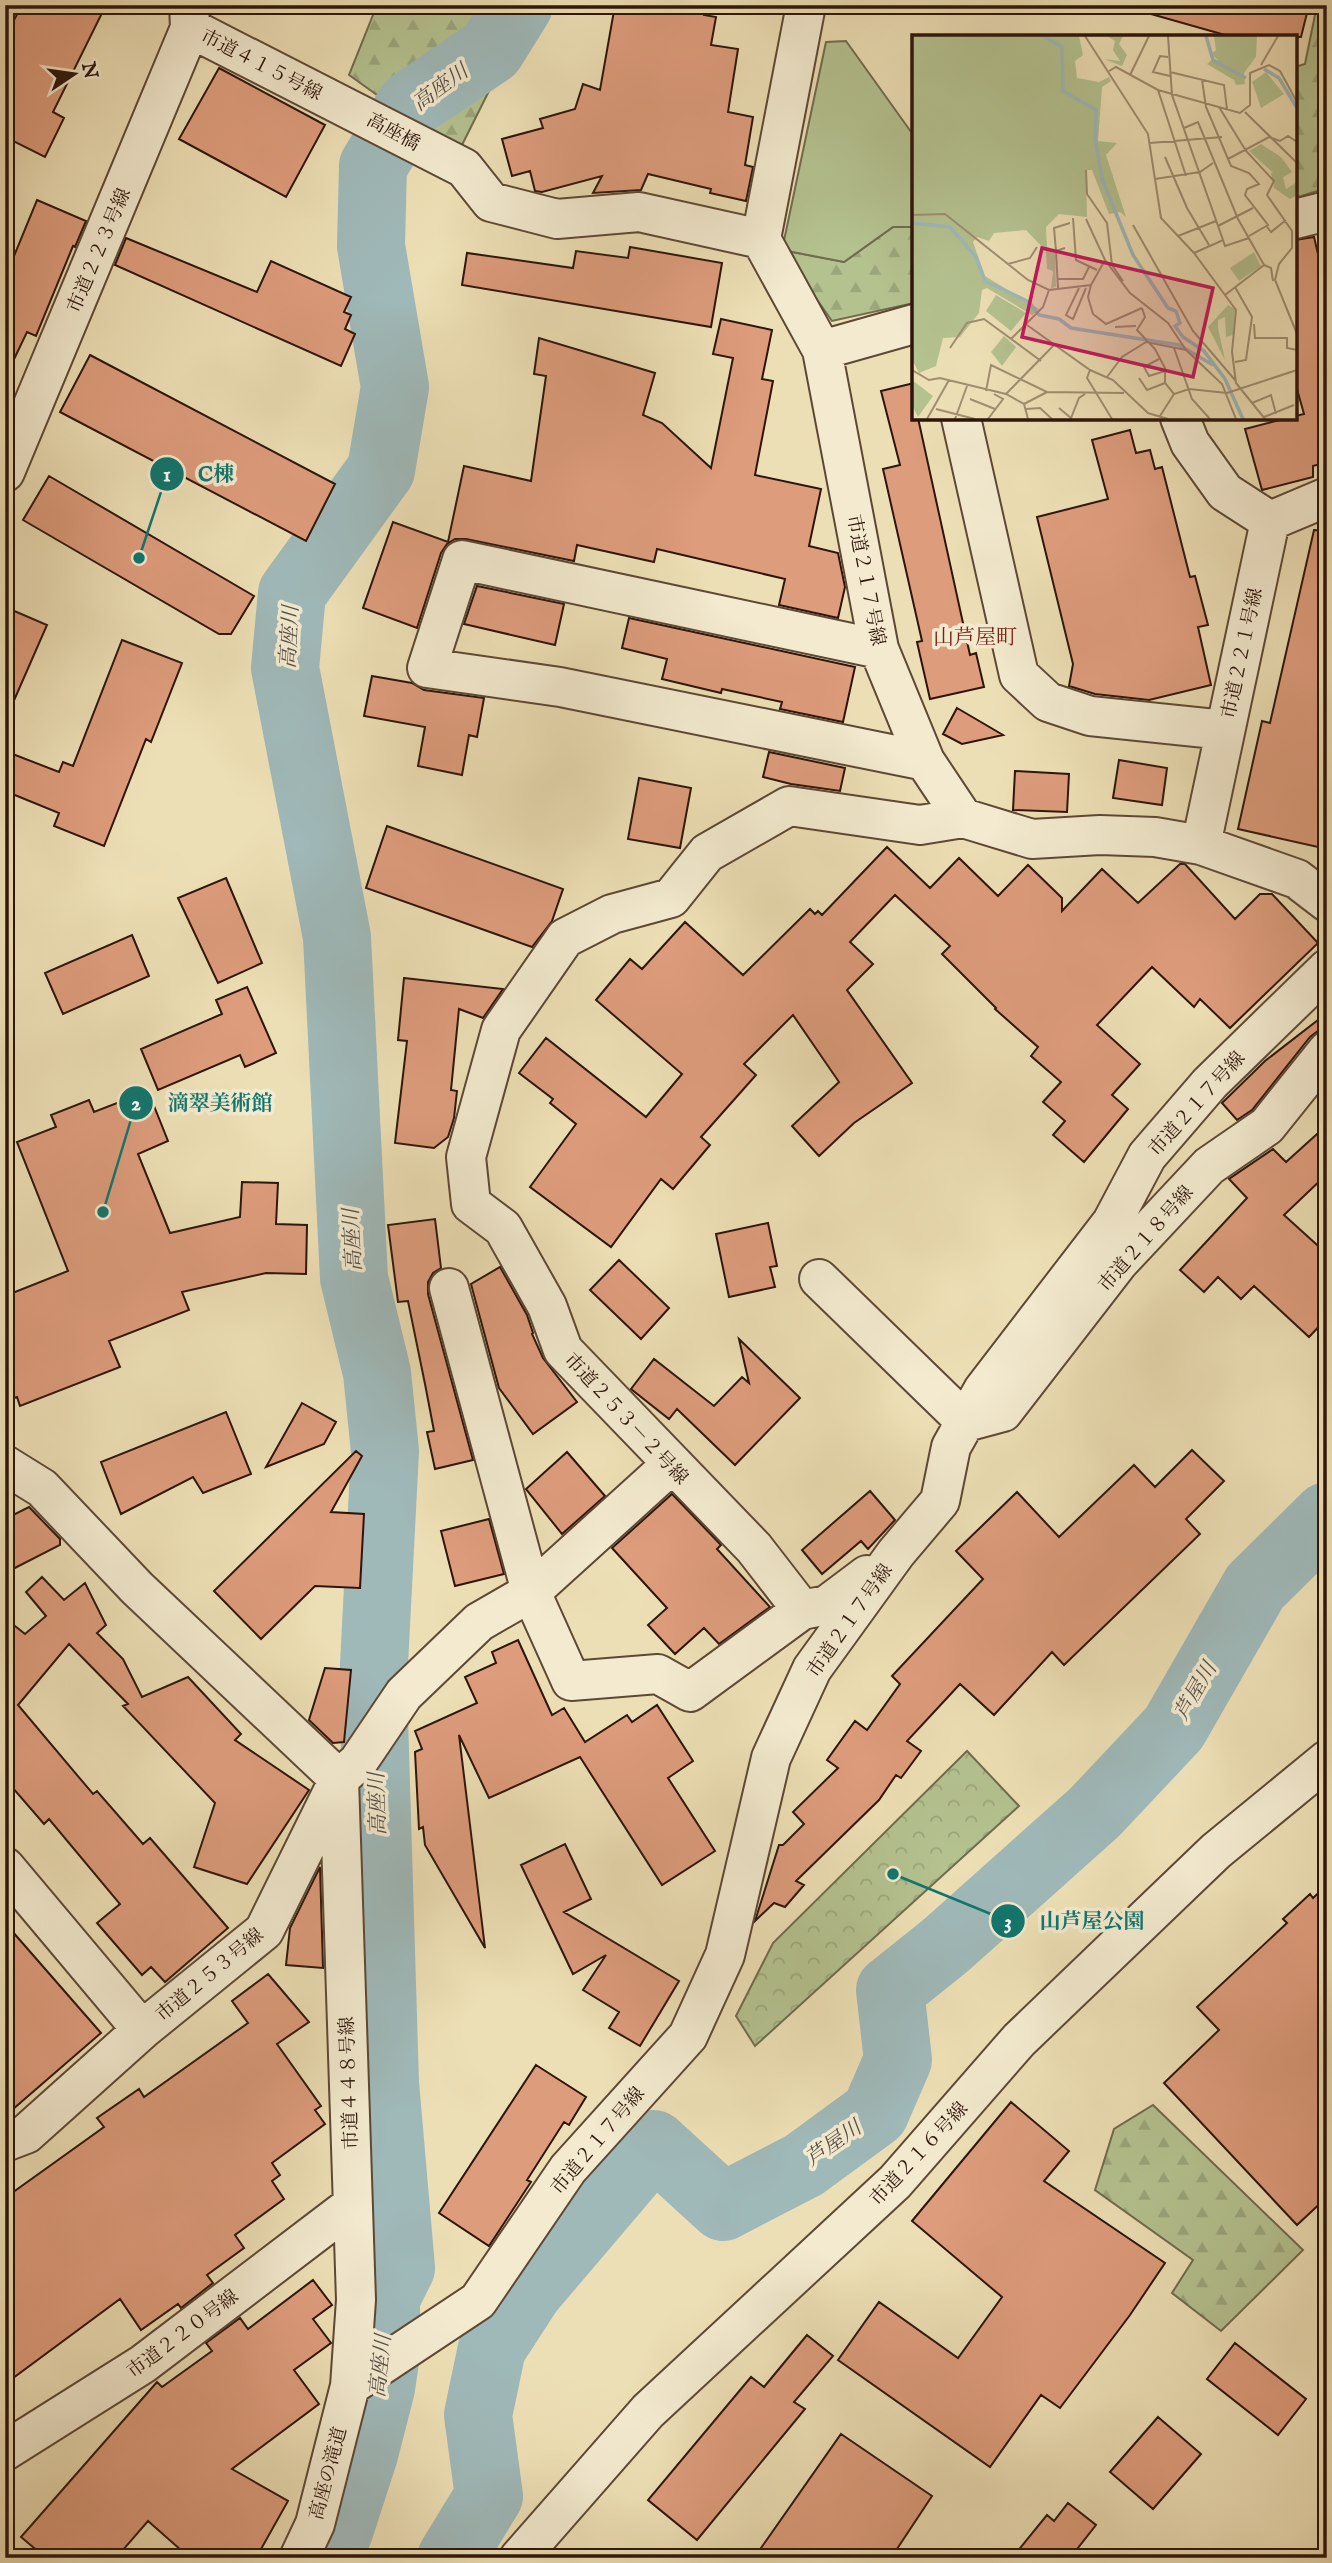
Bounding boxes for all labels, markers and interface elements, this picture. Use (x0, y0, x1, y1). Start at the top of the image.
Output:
street label: 市道４１５号線 (196, 25, 326, 107)
inset map (912, 35, 1297, 420)
north arrow (38, 38, 108, 108)
water label: 高座川 (407, 58, 476, 118)
text: N (75, 59, 102, 82)
street label: 高座橋 (362, 109, 424, 157)
street label: 市道２２３号線 (63, 185, 137, 317)
callout: C棟 (149, 453, 248, 495)
text: 1 (163, 462, 171, 489)
text: C棟 (198, 462, 234, 489)
street label: 市道２１７号線 (841, 513, 890, 648)
street label: 市道２２１号線 (1217, 586, 1269, 721)
water label: 高座川 (275, 603, 306, 669)
district label: 山芦屋町 (933, 625, 1017, 652)
street label: 市道２１７号線 (1144, 1047, 1251, 1162)
callout: 滴翠美術館 (118, 1082, 286, 1124)
text: 2 (131, 1091, 141, 1118)
text: 滴翠美術館 (168, 1091, 273, 1118)
street label: 市道２１８号線 (1094, 1181, 1199, 1297)
water label: 高座川 (338, 1206, 369, 1272)
street label: 市道２５３－２号線 (558, 1349, 693, 1490)
street label: 市道２１７号線 (803, 1560, 899, 1683)
water label: 芦屋川 (1169, 1656, 1225, 1726)
water label: 高座川 (364, 1770, 393, 1836)
callout: 山芦屋公園 (991, 1900, 1159, 1942)
text: 3 (1004, 1909, 1012, 1936)
text: 山芦屋公園 (1040, 1909, 1145, 1936)
street label: 市道２５３号線 (152, 1924, 269, 2027)
street label: 市道４４８号線 (336, 2016, 364, 2150)
street label: 市道２１７号線 (547, 2083, 650, 2200)
street label: 市道２１６号線 (865, 2098, 974, 2211)
water label: 芦屋川 (800, 2114, 869, 2173)
street label: 市道２２０号線 (123, 2285, 244, 2384)
water label: 高座川 (365, 2331, 398, 2399)
street label: 高座の滝道 (305, 2425, 353, 2523)

